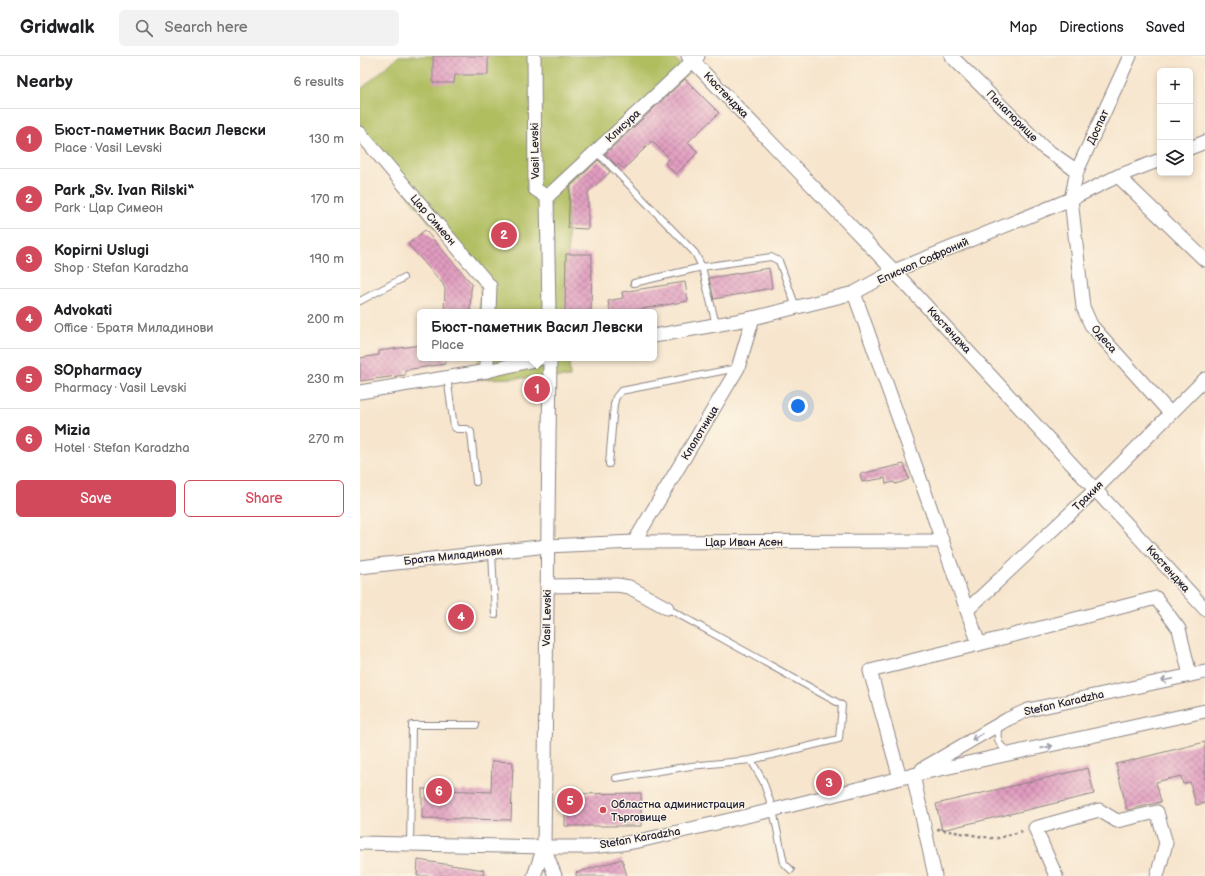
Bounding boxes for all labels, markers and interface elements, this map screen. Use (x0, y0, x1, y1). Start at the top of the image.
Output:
search box (119, 10, 399, 46)
text: Gridwalk (20, 16, 95, 39)
icon: search (133, 17, 155, 39)
text: Search here (165, 18, 248, 37)
text: Map (1009, 19, 1037, 36)
text: Directions (1059, 19, 1124, 36)
text: Saved (1146, 19, 1185, 36)
map controls (1157, 68, 1193, 176)
button: + (1157, 68, 1193, 104)
street label: Кюстенджа (701, 69, 751, 121)
text: Nearby (16, 72, 73, 92)
text: 6 results (294, 74, 344, 90)
street label: Панагюрище (984, 88, 1040, 144)
button: − (1157, 104, 1193, 140)
street label: Клисура (603, 106, 643, 145)
street label: Доспат (1084, 108, 1112, 146)
text: Бюст-паметник Васил Левски (54, 121, 266, 140)
street label: Vasil Levski (528, 123, 542, 179)
text: 1 (26, 131, 32, 147)
text: 130 m (309, 131, 344, 147)
text: Place · Vasil Levski (54, 140, 162, 156)
button: layers (1157, 140, 1193, 176)
text: Park „Sv. Ivan Rilski“ (54, 181, 195, 200)
text: 2 (25, 191, 33, 207)
text: 170 m (311, 191, 344, 207)
street label: Цар Симеон (407, 192, 459, 248)
text: Park · Цар Симеон (54, 200, 163, 216)
pin: 2 (491, 220, 517, 250)
street label: Епископ Софроний (875, 235, 971, 287)
text: Kopirni Uslugi (54, 241, 149, 260)
text: 3 (25, 251, 33, 267)
text: 190 m (310, 251, 344, 267)
text: Shop · Stefan Karadzha (54, 260, 189, 276)
text: Advokati (54, 301, 112, 320)
street label: Кюстенджа (924, 304, 974, 356)
popup (417, 309, 657, 361)
text: 4 (25, 311, 33, 327)
text: 200 m (307, 311, 344, 327)
text: Бюст-паметник Васил Левски (431, 318, 643, 337)
text: Office · Братя Миладинови (54, 320, 214, 336)
street label: Одеса (1088, 322, 1120, 356)
text: Place (431, 337, 464, 353)
text: SOpharmacy (54, 361, 142, 380)
text: 5 (25, 371, 33, 387)
text: 230 m (307, 371, 344, 387)
pin: 1 (524, 374, 550, 404)
text: Pharmacy · Vasil Levski (54, 380, 187, 396)
your location (788, 396, 808, 416)
street label: Клолотница (679, 403, 722, 463)
text: Mizia (54, 421, 90, 440)
text: 6 (25, 431, 33, 447)
text: 270 m (308, 431, 344, 447)
text: Hotel · Stefan Karadzha (54, 440, 190, 456)
street label: Тракия (1070, 478, 1106, 514)
button: Save (16, 480, 176, 517)
button: Share (184, 480, 344, 517)
street label: Цар Иван Асен (705, 536, 783, 549)
street label: Кюстенджа (1143, 543, 1193, 596)
street label: Братя Миладинови (403, 544, 503, 568)
street label: Vasil Levski (540, 590, 554, 646)
pin: 4 (448, 602, 474, 632)
one-way arrow (1161, 677, 1174, 685)
street label: Stefan Karadzha (1023, 687, 1105, 719)
one-way arrow (971, 734, 983, 742)
one-way arrow (1040, 742, 1053, 750)
pin: 3 (816, 768, 842, 798)
pin: 6 (426, 776, 452, 806)
pin: 5 (557, 786, 583, 816)
place label: Областна администрация Търговище (611, 798, 745, 824)
marker: Областна администрация Търговище (598, 805, 608, 815)
street label: Stefan Karadzha (599, 825, 681, 851)

